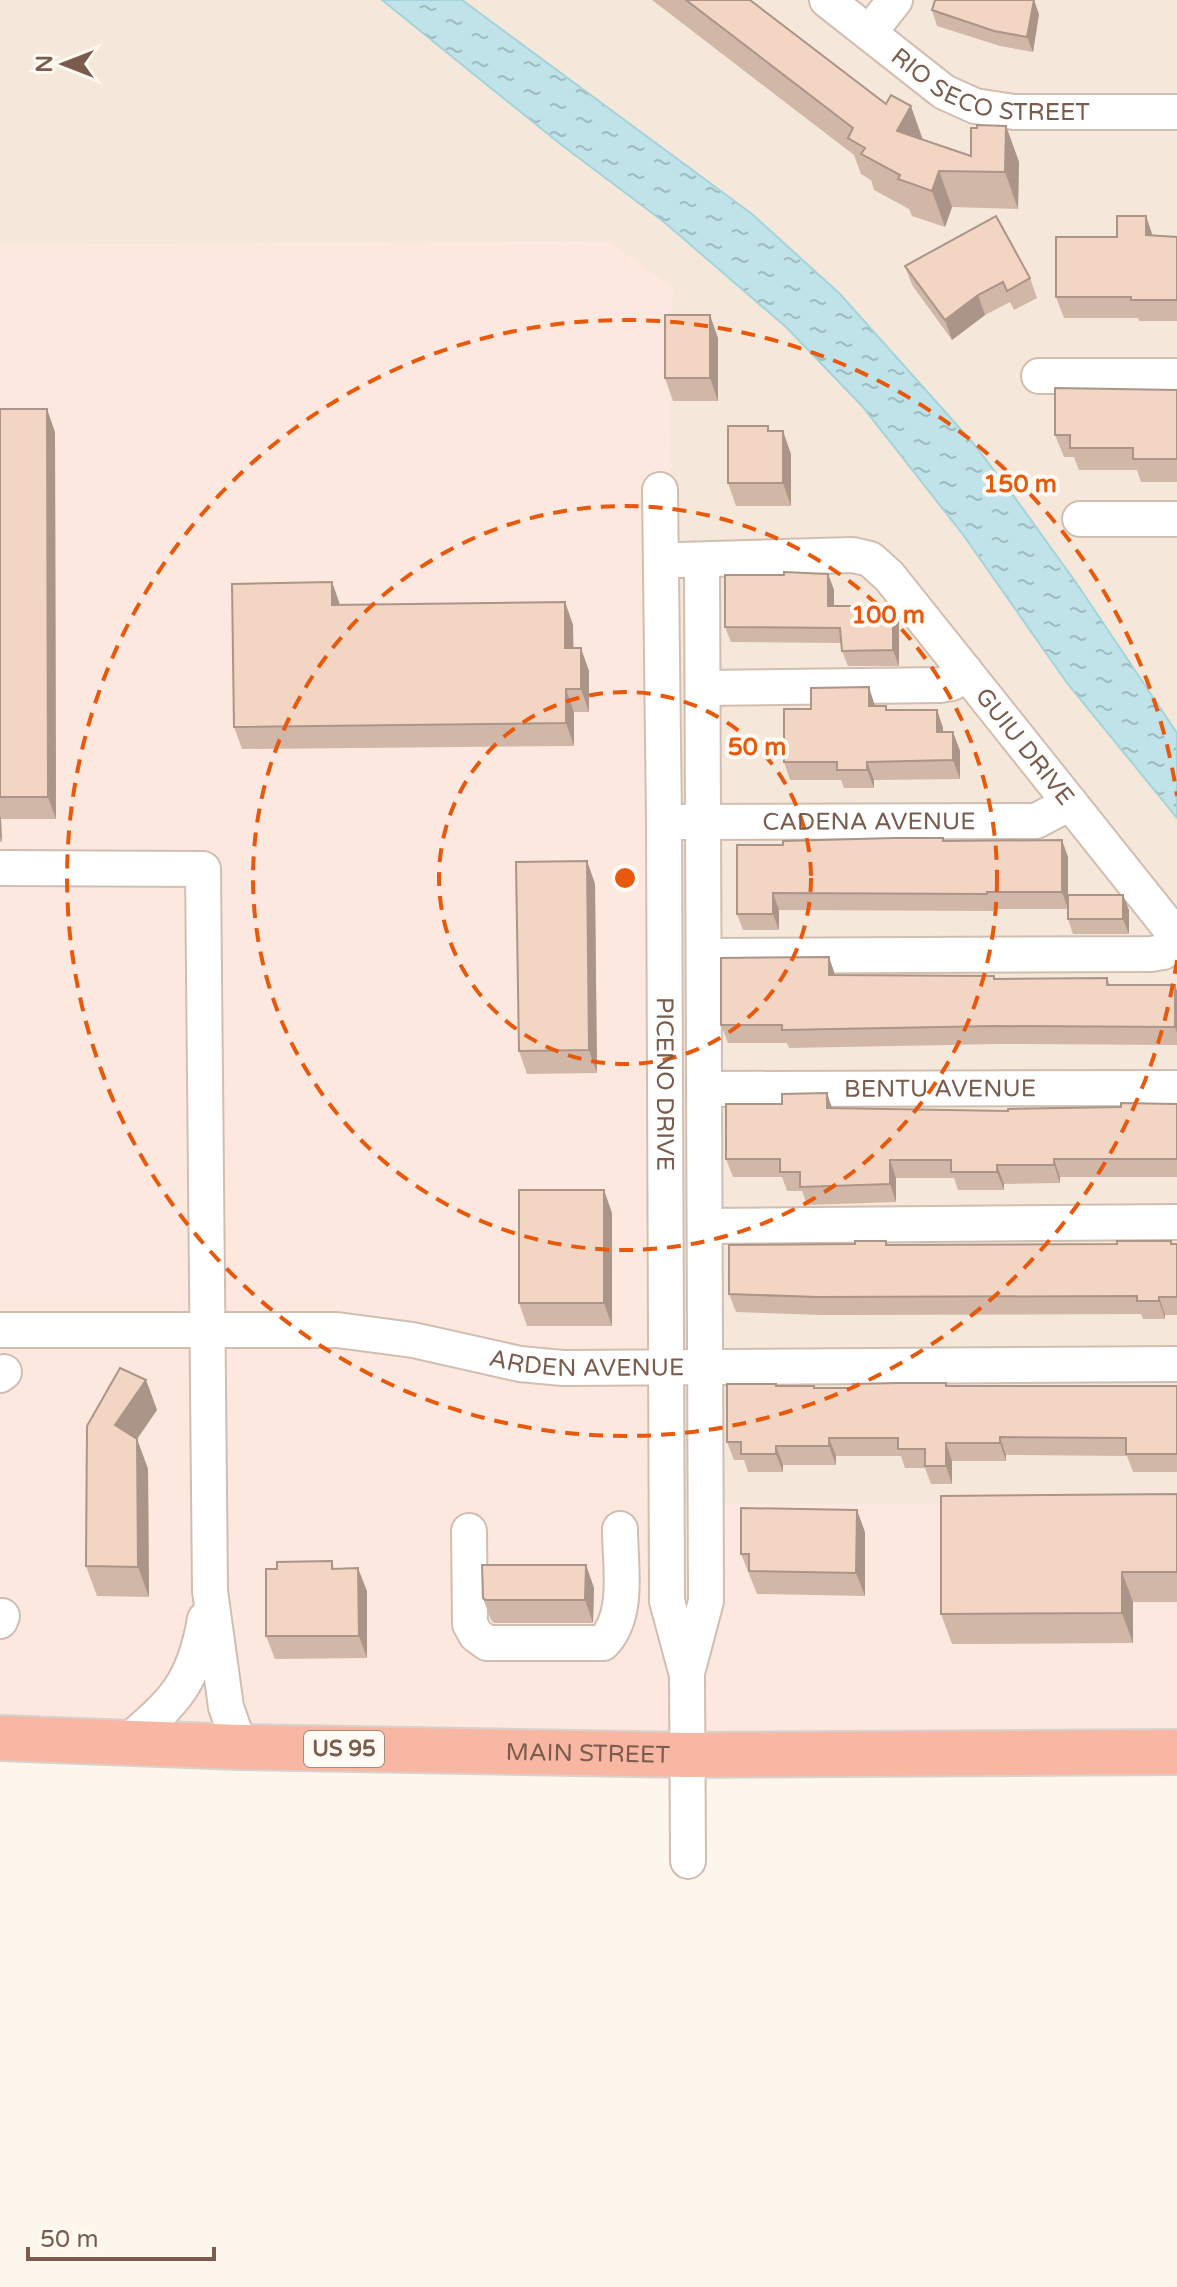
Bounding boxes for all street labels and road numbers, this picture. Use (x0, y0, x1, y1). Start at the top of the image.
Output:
street label: RIO SECO STREET (885, 42, 1090, 126)
street label: GUIU DRIVE (969, 682, 1080, 811)
street label: CADENA AVENUE (762, 807, 976, 836)
street label: PICENO DRIVE (650, 997, 680, 1171)
street label: BENTU AVENUE (844, 1074, 1036, 1103)
street label: ARDEN AVENUE (487, 1343, 684, 1383)
road number: US 95 (304, 1731, 384, 1767)
street label: MAIN STREET (505, 1737, 671, 1769)

